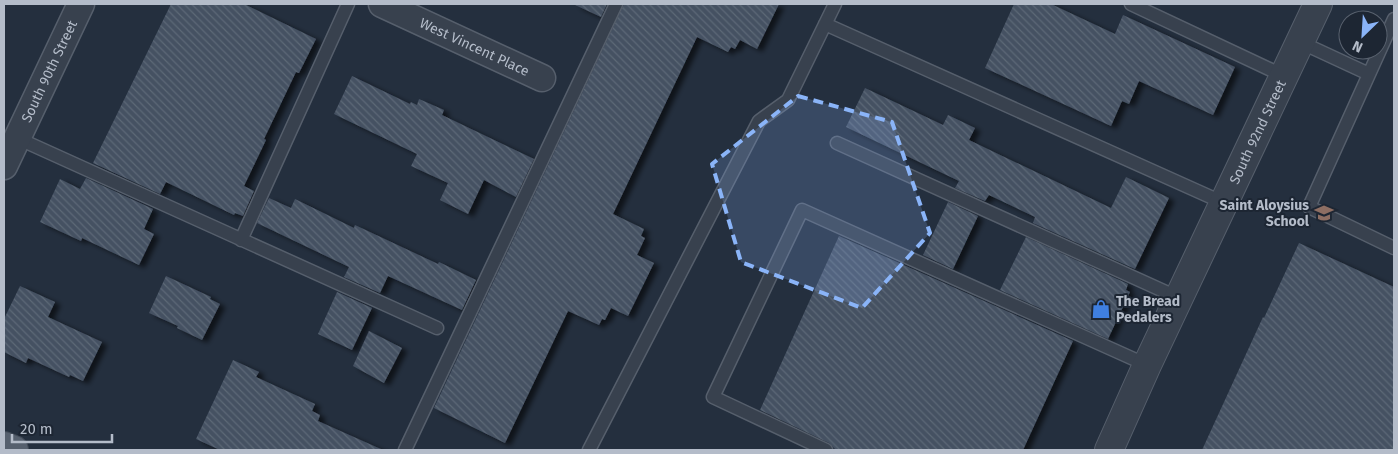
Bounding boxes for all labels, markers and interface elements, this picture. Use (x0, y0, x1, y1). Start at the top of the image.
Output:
north arrow (1338, 10, 1388, 60)
street label: West Vincent Place (417, 15, 532, 80)
street label: South 90th Street (18, 17, 81, 125)
text: N (1350, 37, 1366, 56)
street label: South 92nd Street (1226, 76, 1290, 187)
place label: Saint Aloysius School (1220, 197, 1310, 230)
school or university icon: Saint Aloysius School (1313, 202, 1335, 224)
place label: The Bread Pedalers (1116, 293, 1180, 326)
shop icon: The Bread Pedalers (1090, 298, 1112, 320)
scale bar (12, 412, 112, 444)
text: 20 m (20, 420, 53, 438)

